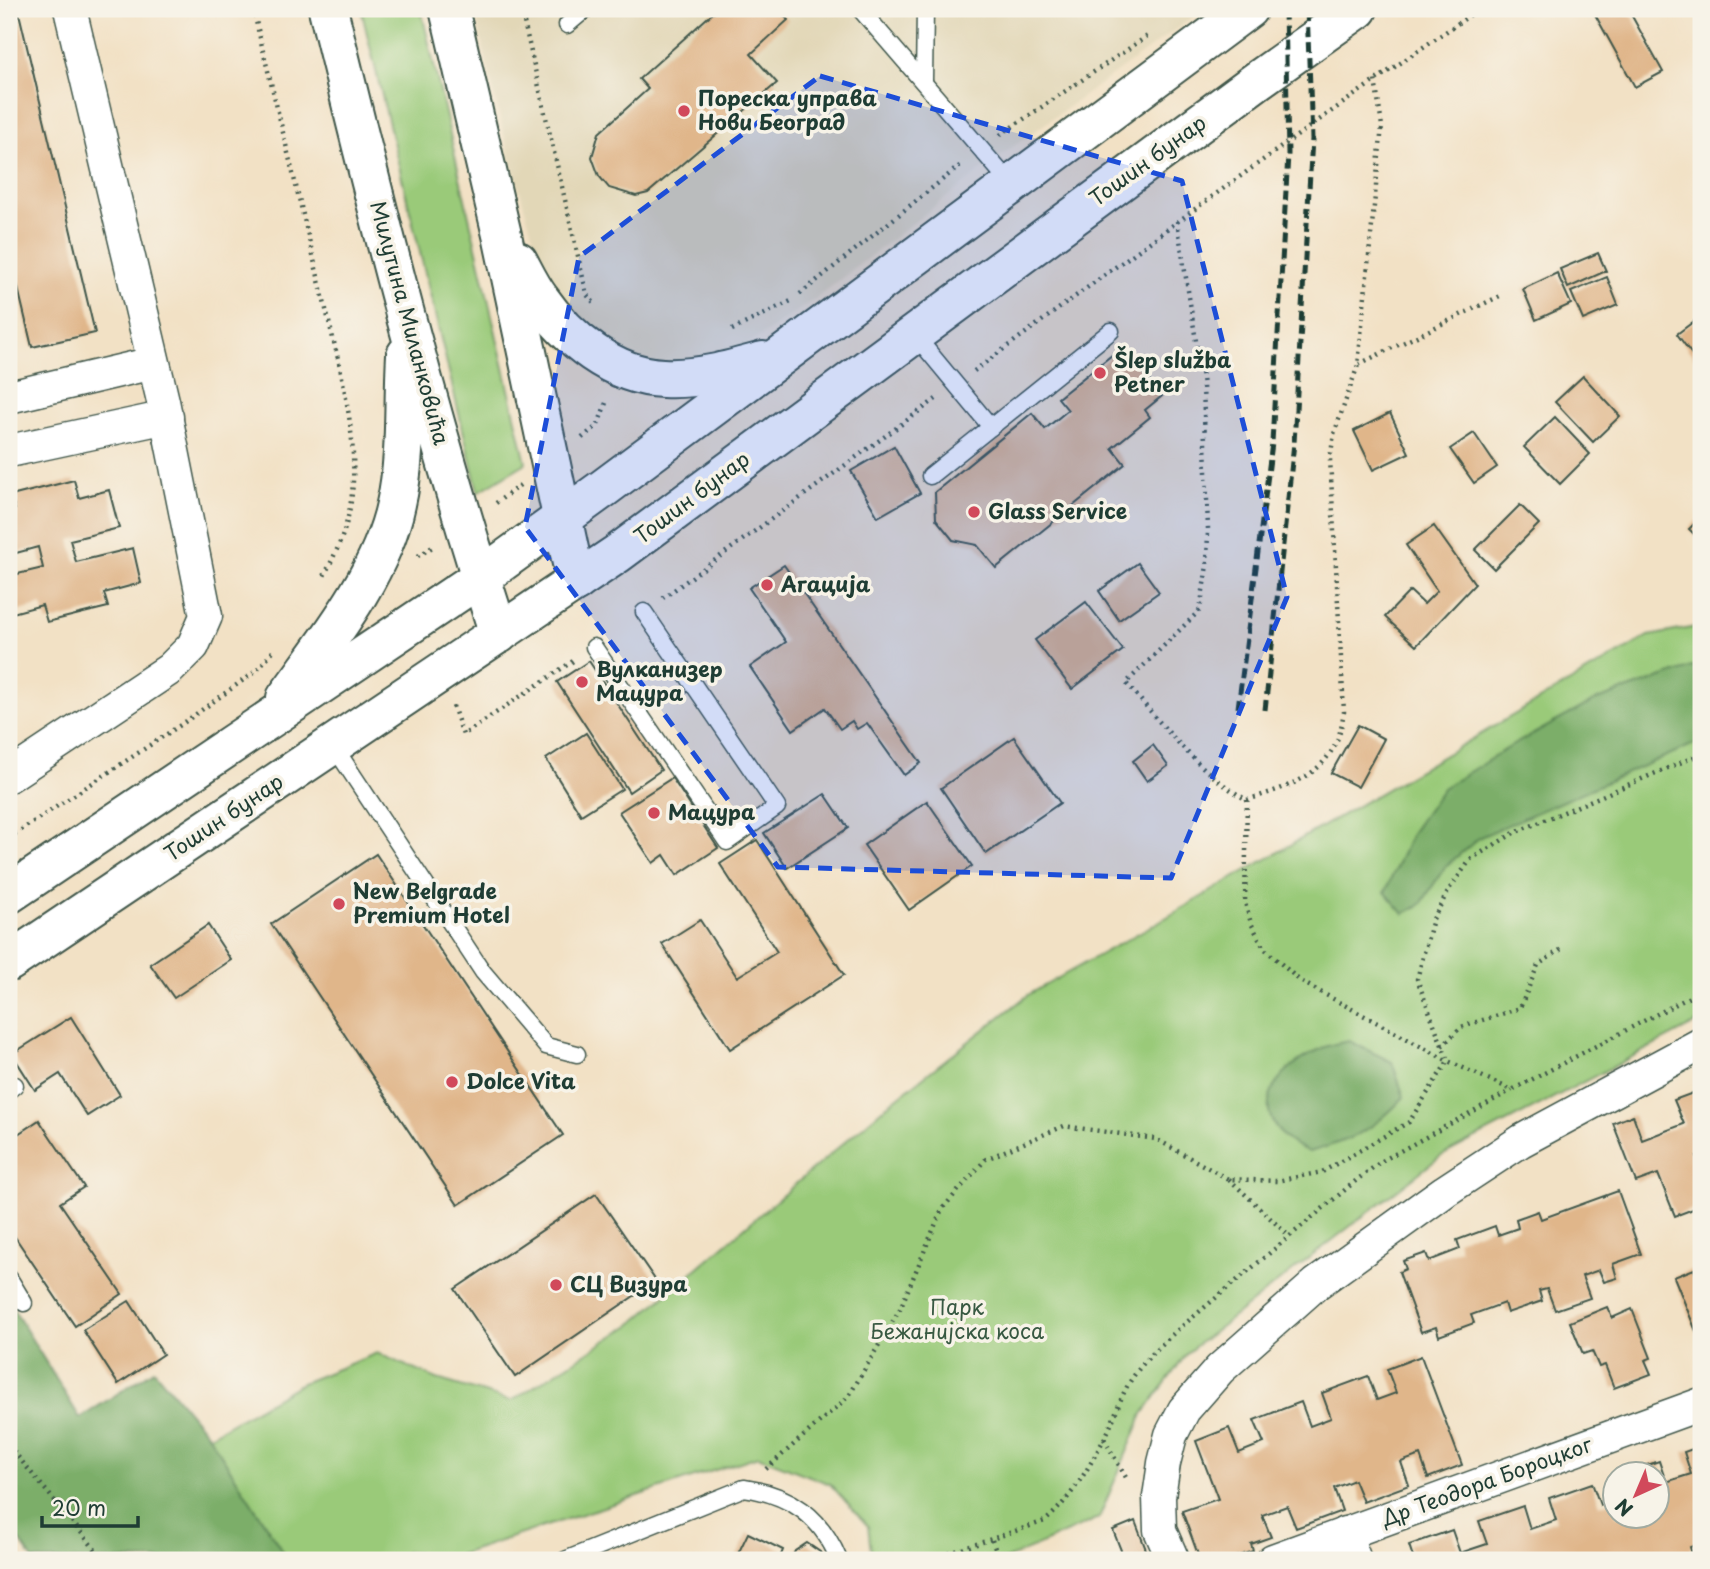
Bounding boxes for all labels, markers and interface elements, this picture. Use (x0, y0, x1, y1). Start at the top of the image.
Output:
place label: Пореска управа Нови Београд (698, 81, 877, 137)
marker: Пореска управа Нови Београд (676, 103, 692, 119)
street label: Тошин бунар (1082, 106, 1212, 213)
street label: Милутина Миланковића (363, 197, 459, 449)
place label: Šlep služba Petner (1114, 343, 1231, 399)
marker: Šlep služba Petner (1092, 365, 1108, 381)
street label: Тошин бунар (626, 442, 756, 551)
place label: Glass Service (988, 494, 1127, 526)
marker: Glass Service (966, 504, 982, 520)
place label: Агација (780, 567, 871, 599)
marker: Агација (759, 577, 775, 593)
place label: Вулканизер Мацура (596, 652, 723, 708)
marker: Вулканизер Мацура (574, 674, 590, 690)
street label: Тошин бунар (157, 765, 289, 868)
place label: Мацура (668, 795, 755, 827)
marker: Мацура (646, 805, 662, 821)
place label: New Belgrade Premium Hotel (353, 874, 510, 930)
marker: New Belgrade Premium Hotel (331, 896, 347, 912)
place label: Dolce Vita (466, 1064, 576, 1096)
marker: Dolce Vita (444, 1074, 460, 1090)
place label: СЦ Визура (570, 1267, 687, 1299)
marker: СЦ Визура (548, 1277, 564, 1293)
park label: Парк Бежанијска коса (870, 1290, 1044, 1346)
street label: Др Теодора Бороцког (1376, 1427, 1597, 1533)
north arrow (1602, 1460, 1672, 1530)
scale bar (42, 1485, 138, 1529)
text: 20 m (52, 1491, 106, 1523)
text: N (1608, 1493, 1639, 1523)

